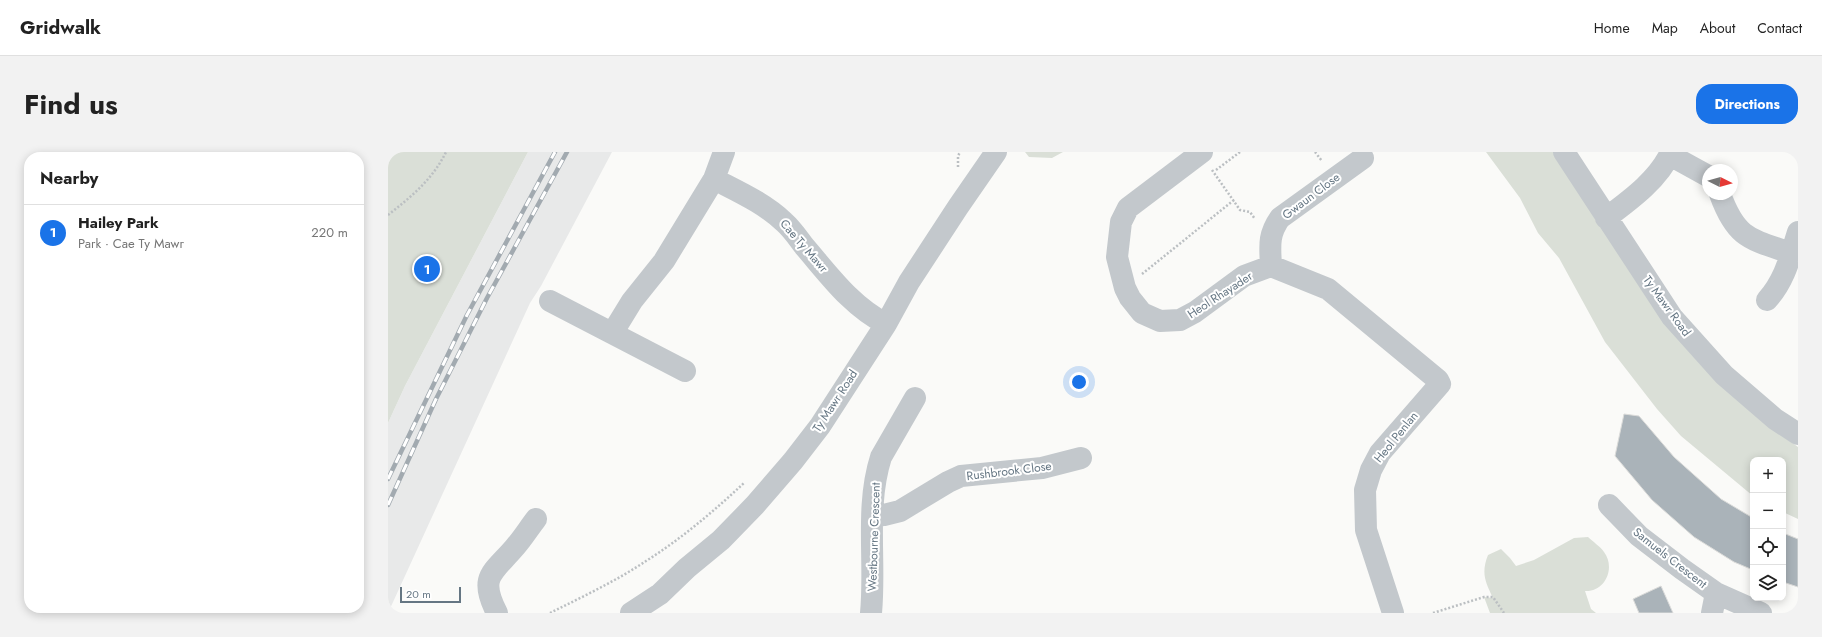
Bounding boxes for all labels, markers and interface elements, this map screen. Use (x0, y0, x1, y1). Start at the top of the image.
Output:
text: Gridwalk (20, 14, 101, 41)
text: Home (1594, 18, 1630, 38)
text: Map (1652, 18, 1678, 38)
text: About (1700, 18, 1735, 38)
text: Contact (1757, 18, 1802, 38)
text: Find us (24, 84, 118, 125)
button: Directions (1696, 84, 1798, 124)
north arrow (1702, 164, 1738, 200)
text: Nearby (40, 166, 98, 190)
street label: Gwaun Close (1278, 168, 1344, 224)
text: Hailey Park (78, 212, 159, 234)
street label: Cae Ty Mawr (776, 215, 833, 277)
text: 1 (50, 223, 56, 242)
text: 220 m (311, 223, 348, 242)
text: Park · Cae Ty Mawr (78, 234, 184, 253)
pin: 1 (414, 254, 440, 284)
street label: Heol Rhayader (1184, 267, 1257, 323)
street label: Ty Mawr Road (1639, 272, 1695, 340)
street label: Ty Mawr Road (808, 366, 862, 436)
your location (1069, 372, 1089, 392)
street label: Heol Penlan (1370, 408, 1422, 466)
street label: Rushbrook Close (965, 457, 1053, 485)
map controls (1750, 457, 1786, 601)
button: + (1750, 457, 1786, 493)
street label: Westbourne Crescent (863, 482, 885, 592)
button: − (1750, 493, 1786, 529)
street label: Samuels Crescent (1629, 523, 1711, 593)
button: locate (1750, 529, 1786, 565)
button: layers (1750, 565, 1786, 601)
scale bar (400, 585, 461, 604)
text: 20 m (406, 586, 431, 602)

